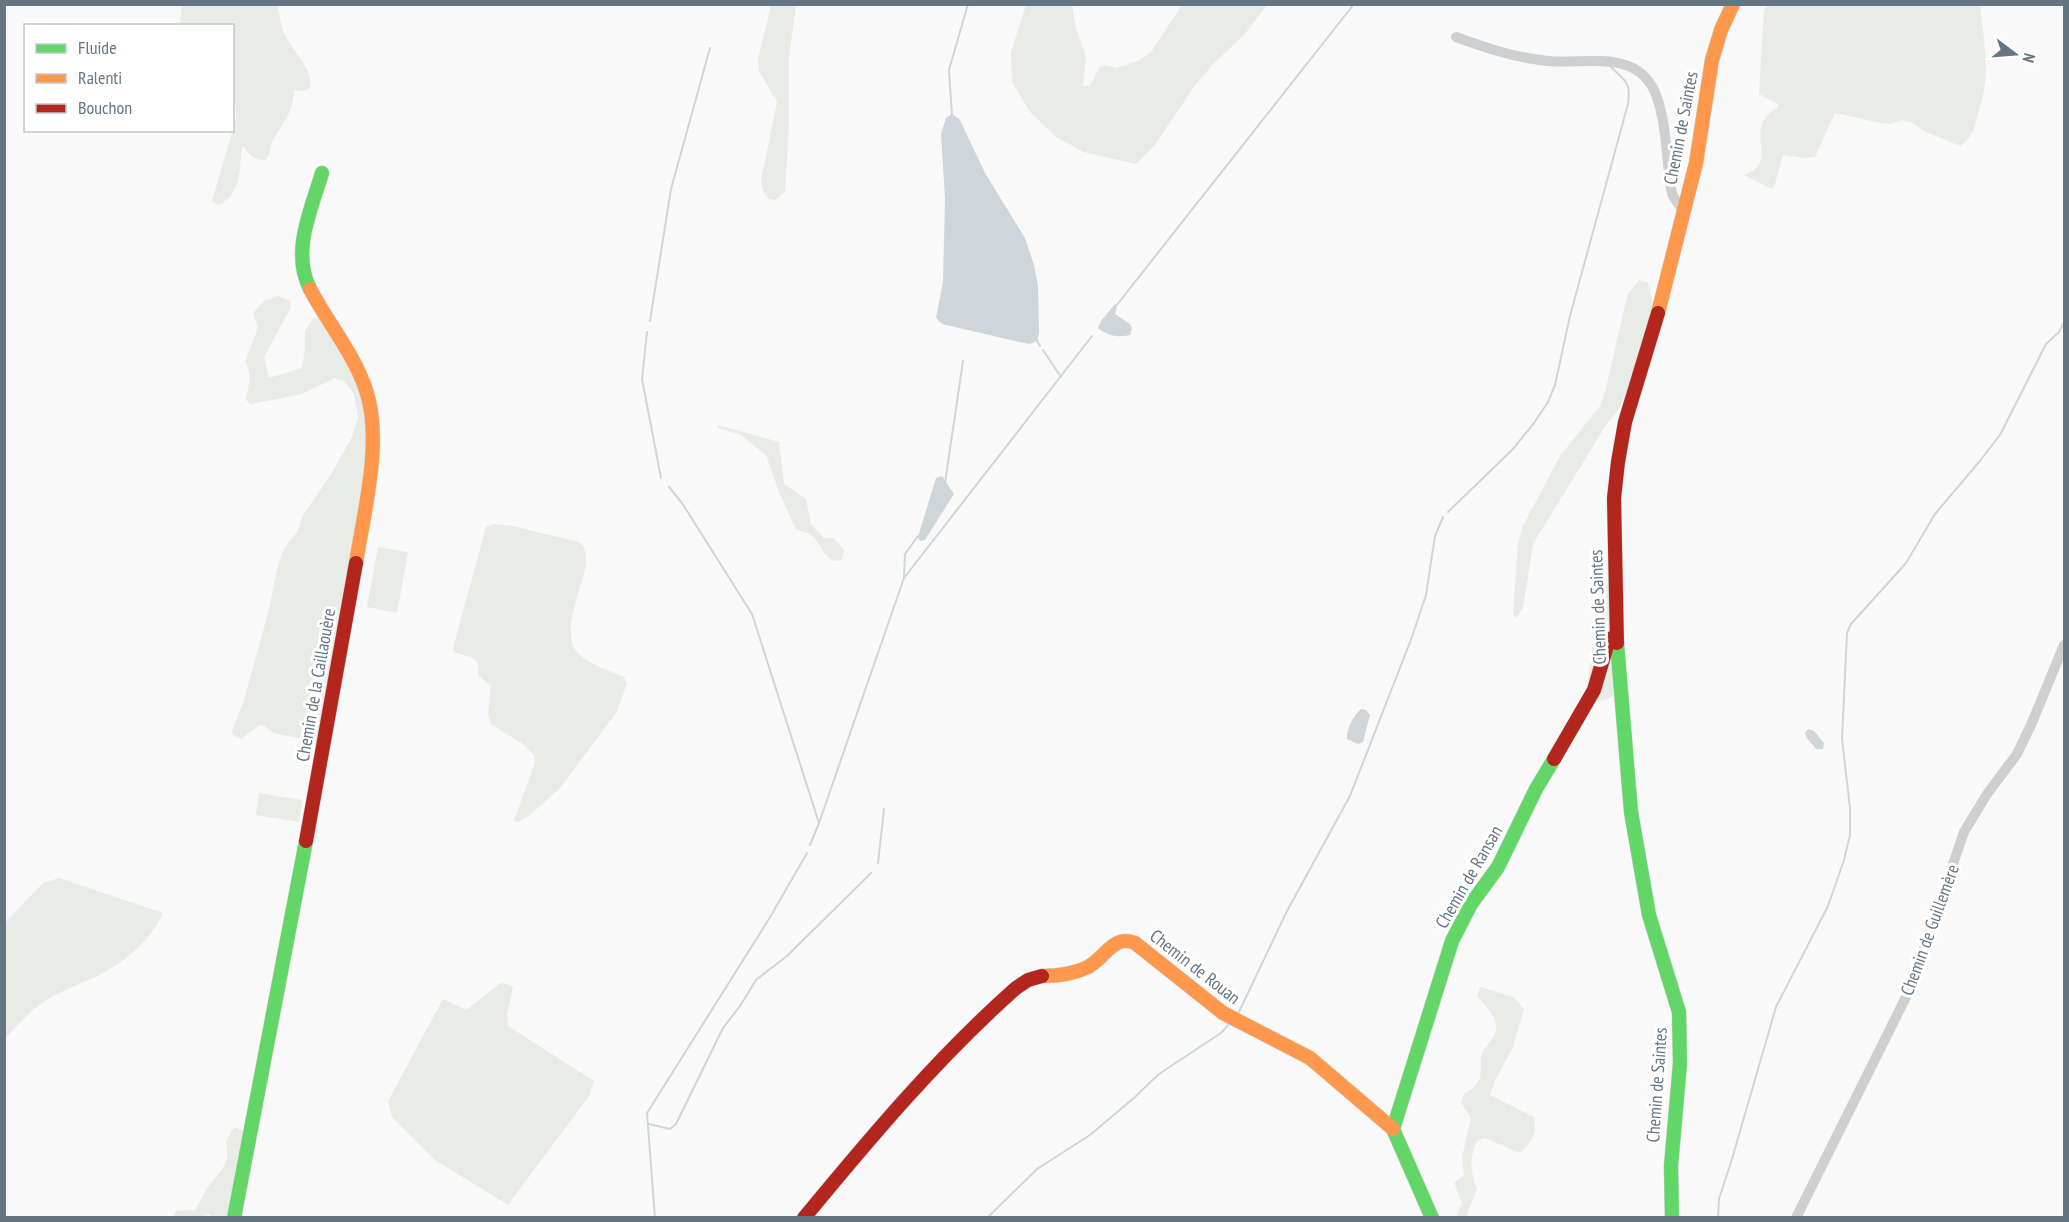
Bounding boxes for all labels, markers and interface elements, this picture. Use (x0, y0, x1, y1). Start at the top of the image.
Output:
legend (24, 24, 234, 132)
north arrow (1985, 24, 2045, 84)
text: Fluide (78, 36, 117, 59)
text: N (2019, 51, 2040, 65)
text: Ralenti (78, 66, 122, 89)
street label: Chemin de Saintes (1658, 69, 1703, 187)
text: Bouchon (78, 96, 132, 119)
street label: Chemin de Saintes (1584, 549, 1611, 665)
street label: Chemin de la Caillaouère (291, 606, 340, 763)
street label: Chemin de Ransan (1430, 821, 1507, 932)
street label: Chemin de Guillemère (1895, 861, 1964, 999)
street label: Chemin de Rouan (1145, 924, 1245, 1009)
street label: Chemin de Saintes (1641, 1027, 1672, 1143)

